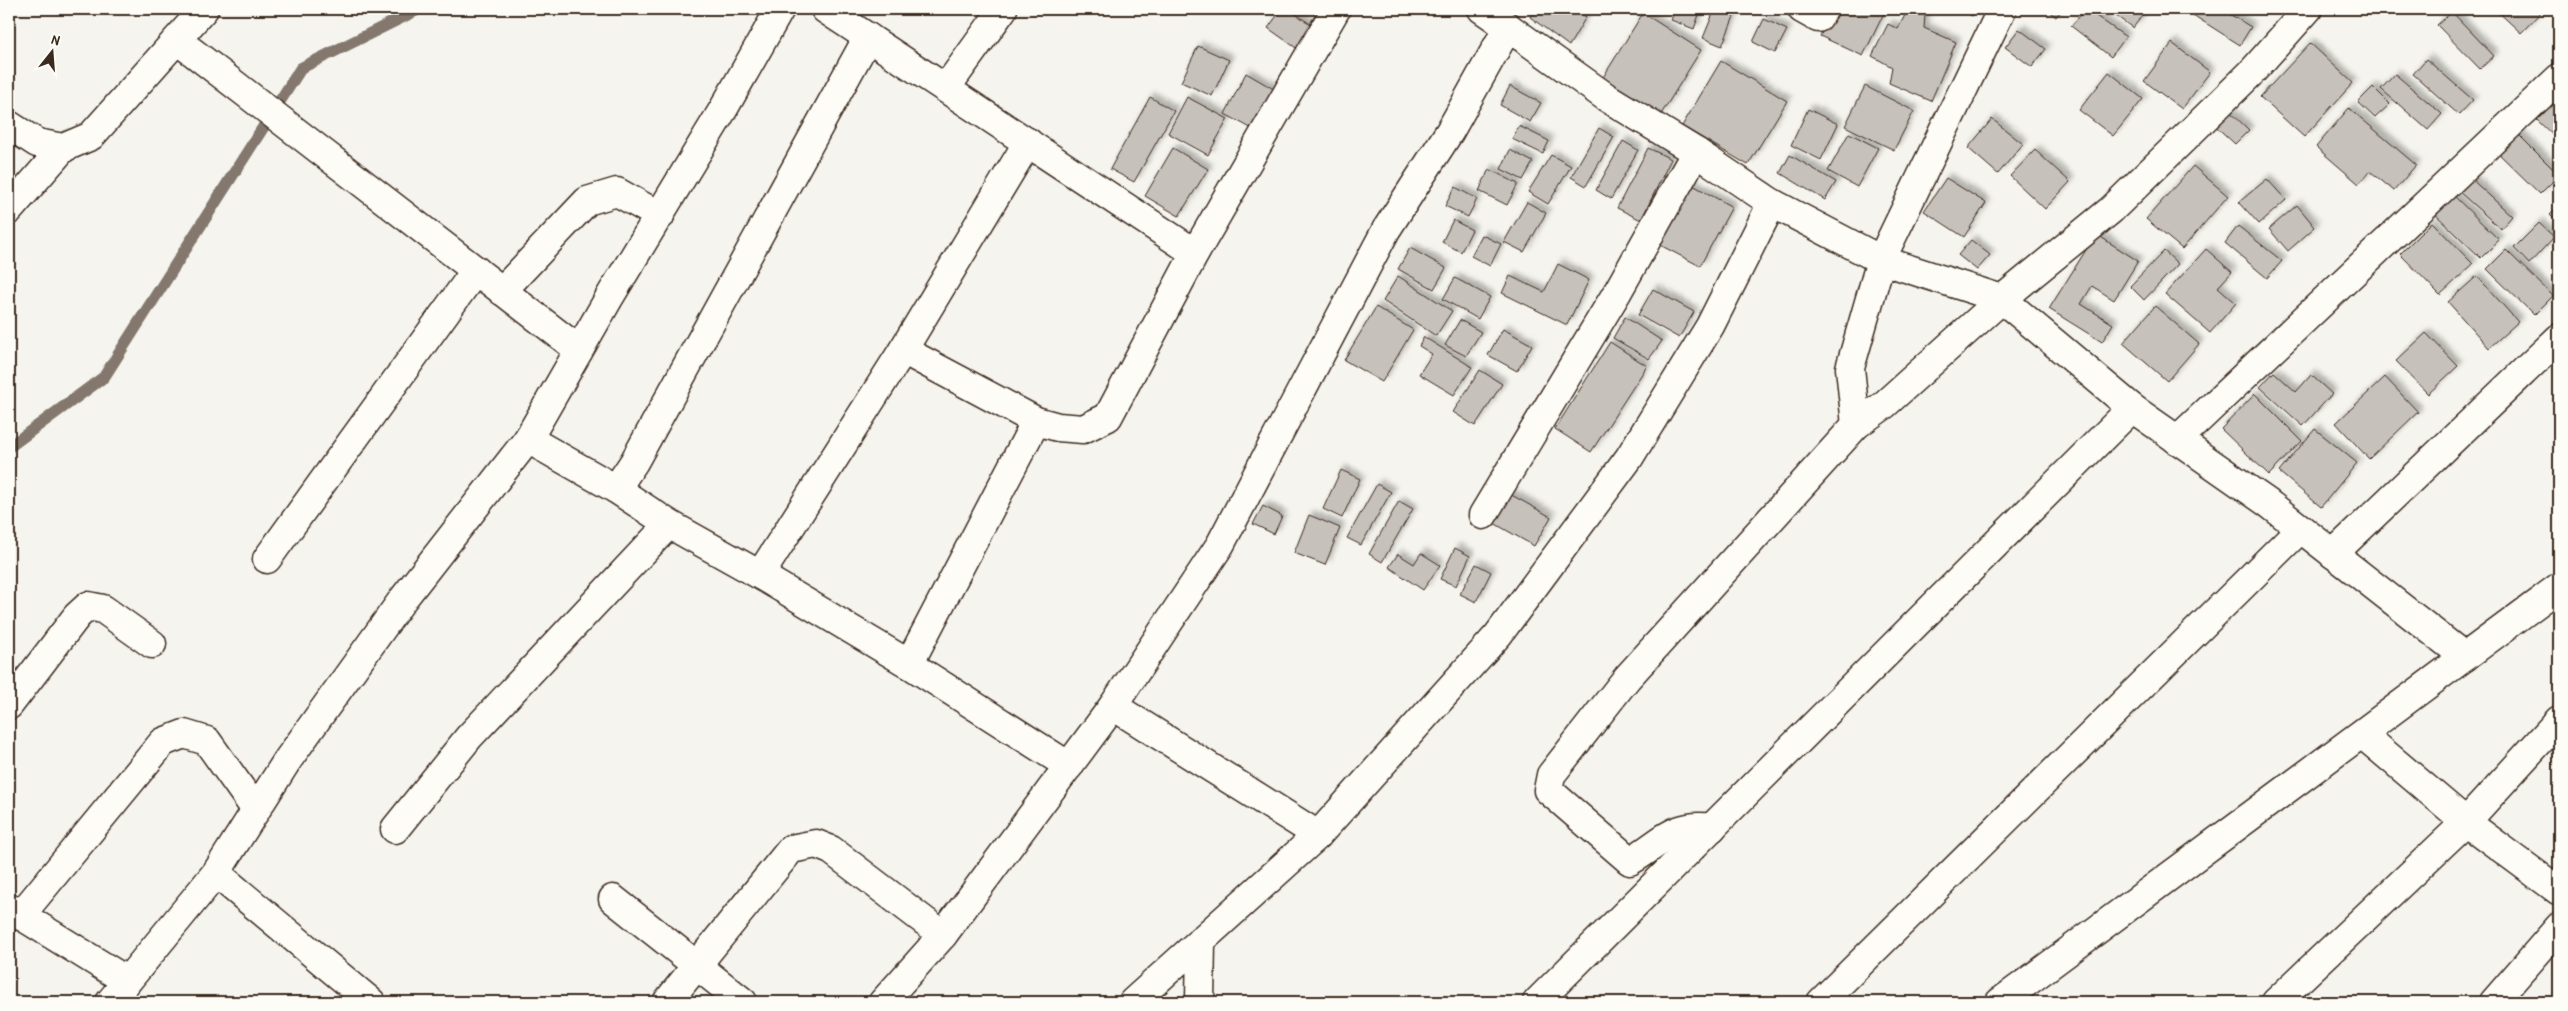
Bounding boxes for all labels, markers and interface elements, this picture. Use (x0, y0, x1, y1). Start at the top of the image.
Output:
north arrow (28, 28, 78, 78)
text: N (50, 29, 63, 49)

